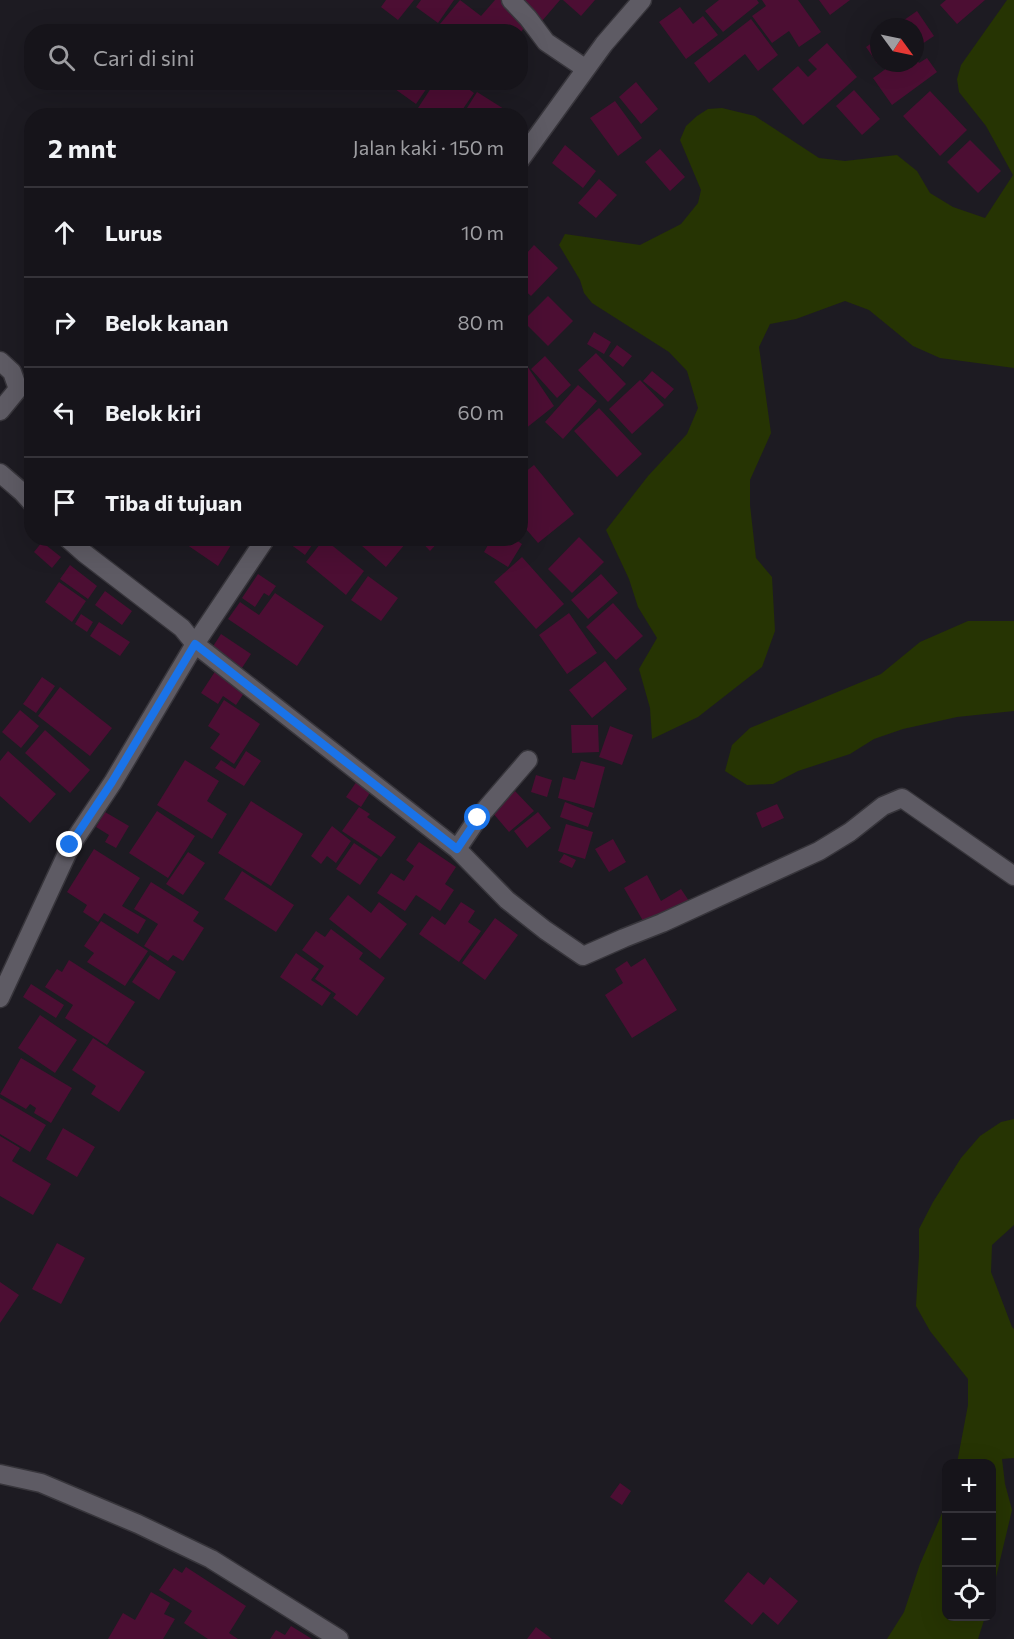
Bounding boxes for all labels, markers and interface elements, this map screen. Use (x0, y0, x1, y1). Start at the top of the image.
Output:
north arrow (870, 18, 924, 72)
search box (24, 24, 528, 90)
icon: search (45, 41, 78, 74)
text: Cari di sini (93, 44, 195, 71)
text: 2 mnt (48, 132, 116, 163)
text: Jalan kaki · 150 m (353, 135, 504, 159)
icon: ahead (48, 216, 81, 249)
text: Lurus (105, 219, 162, 246)
text: 10 m (461, 220, 504, 244)
icon: right (48, 306, 81, 339)
text: Belok kanan (105, 309, 228, 336)
text: 80 m (458, 310, 504, 334)
icon: left (48, 396, 81, 429)
text: Belok kiri (105, 399, 201, 426)
text: 60 m (458, 400, 504, 424)
icon: arrive (48, 486, 81, 519)
text: Tiba di tujuan (105, 489, 242, 516)
route start (464, 804, 490, 830)
route end (56, 831, 82, 857)
map controls (942, 1459, 996, 1621)
button: + (942, 1459, 996, 1513)
button: − (942, 1513, 996, 1567)
button: locate (942, 1567, 996, 1621)

